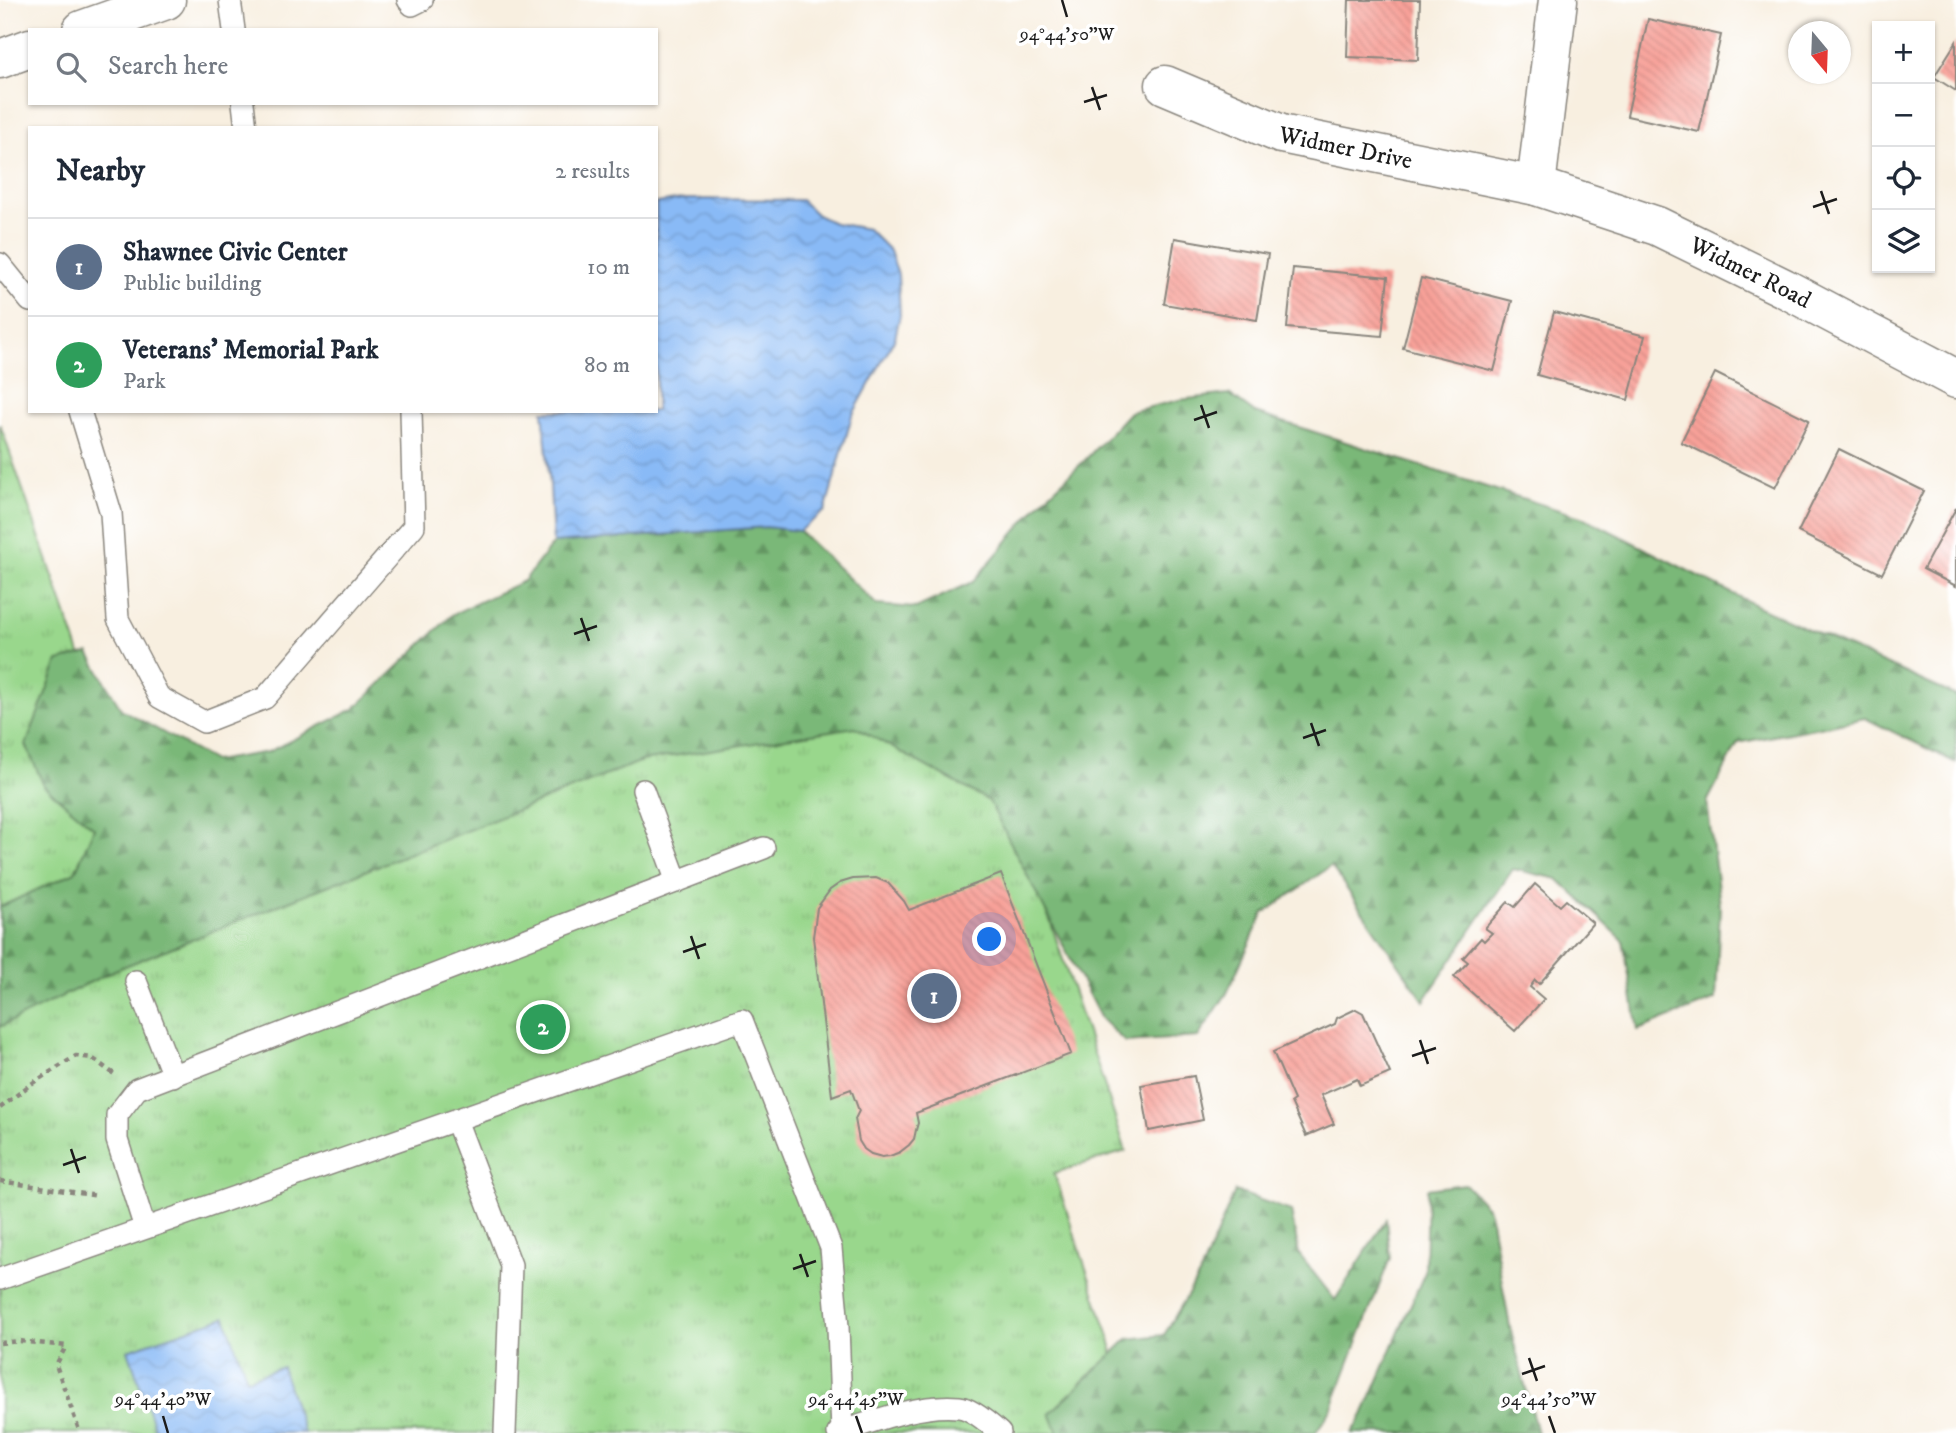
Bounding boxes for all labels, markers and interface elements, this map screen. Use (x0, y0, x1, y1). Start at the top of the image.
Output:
north arrow (1788, 21, 1851, 84)
map controls (1872, 21, 1935, 273)
button: + (1872, 21, 1935, 84)
text: 94°44'50"W (1019, 24, 1115, 46)
search box (28, 28, 658, 105)
icon: search (52, 48, 90, 86)
text: Search here (108, 50, 228, 83)
button: − (1872, 84, 1935, 147)
street label: Widmer Drive (1275, 120, 1415, 176)
button: locate (1872, 147, 1935, 210)
text: Nearby (56, 153, 145, 190)
text: 2 results (555, 157, 630, 186)
button: layers (1872, 210, 1935, 273)
street label: Widmer Road (1684, 230, 1816, 316)
text: Shawnee Civic Center (123, 236, 348, 269)
text: 1 (75, 253, 83, 282)
text: 10 m (587, 253, 630, 282)
text: Public building (123, 269, 261, 298)
text: Veterans' Memorial Park (123, 334, 379, 367)
text: 2 (73, 351, 85, 380)
text: 80 m (584, 351, 630, 380)
text: Park (123, 367, 166, 396)
your location (972, 922, 1006, 956)
pin: 1 (911, 970, 957, 1022)
pin: 2 (520, 1001, 566, 1053)
text: 94°44'40"W (114, 1389, 211, 1411)
text: 94°44'45"W (807, 1389, 904, 1411)
text: 94°44'50"W (1501, 1389, 1597, 1411)

